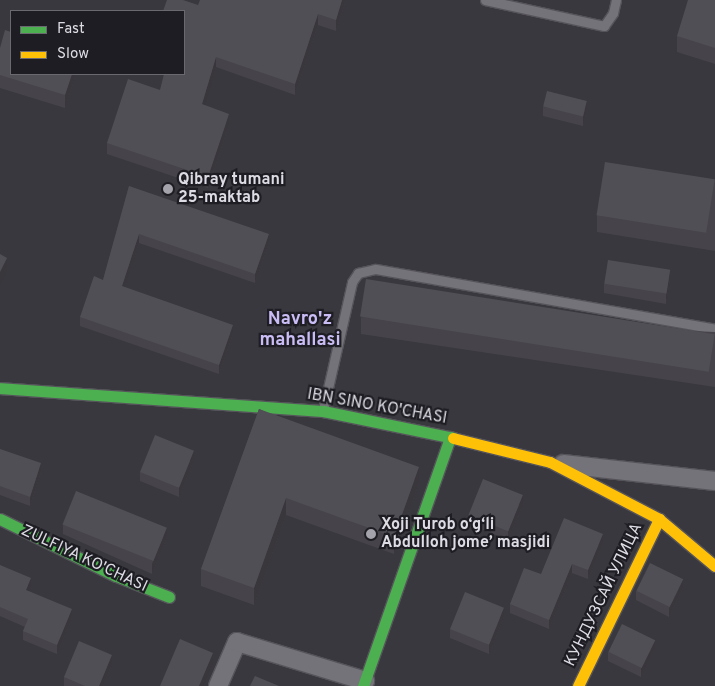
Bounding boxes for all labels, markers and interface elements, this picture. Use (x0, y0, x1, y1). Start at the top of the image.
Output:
legend (10, 10, 185, 75)
text: Fast (57, 20, 85, 39)
text: Slow (57, 45, 89, 64)
place label: Qibray tumani 25-maktab (178, 170, 285, 208)
marker: Qibray tumani 25-maktab (162, 183, 174, 195)
district label: Navro'z mahallasi (260, 310, 340, 352)
street label: IBN SINO KO'CHASI (306, 385, 448, 429)
place label: Xoji Turob o‘g‘li Abdulloh jome’ masjidi (381, 515, 550, 553)
street label: КУНДУЗСАЙ УЛИЦА (561, 520, 647, 670)
street label: ZULFIYA KO'CHASI (18, 521, 150, 597)
marker: Xoji Turob o‘g‘li Abdulloh jome’ masjidi (365, 528, 377, 540)

